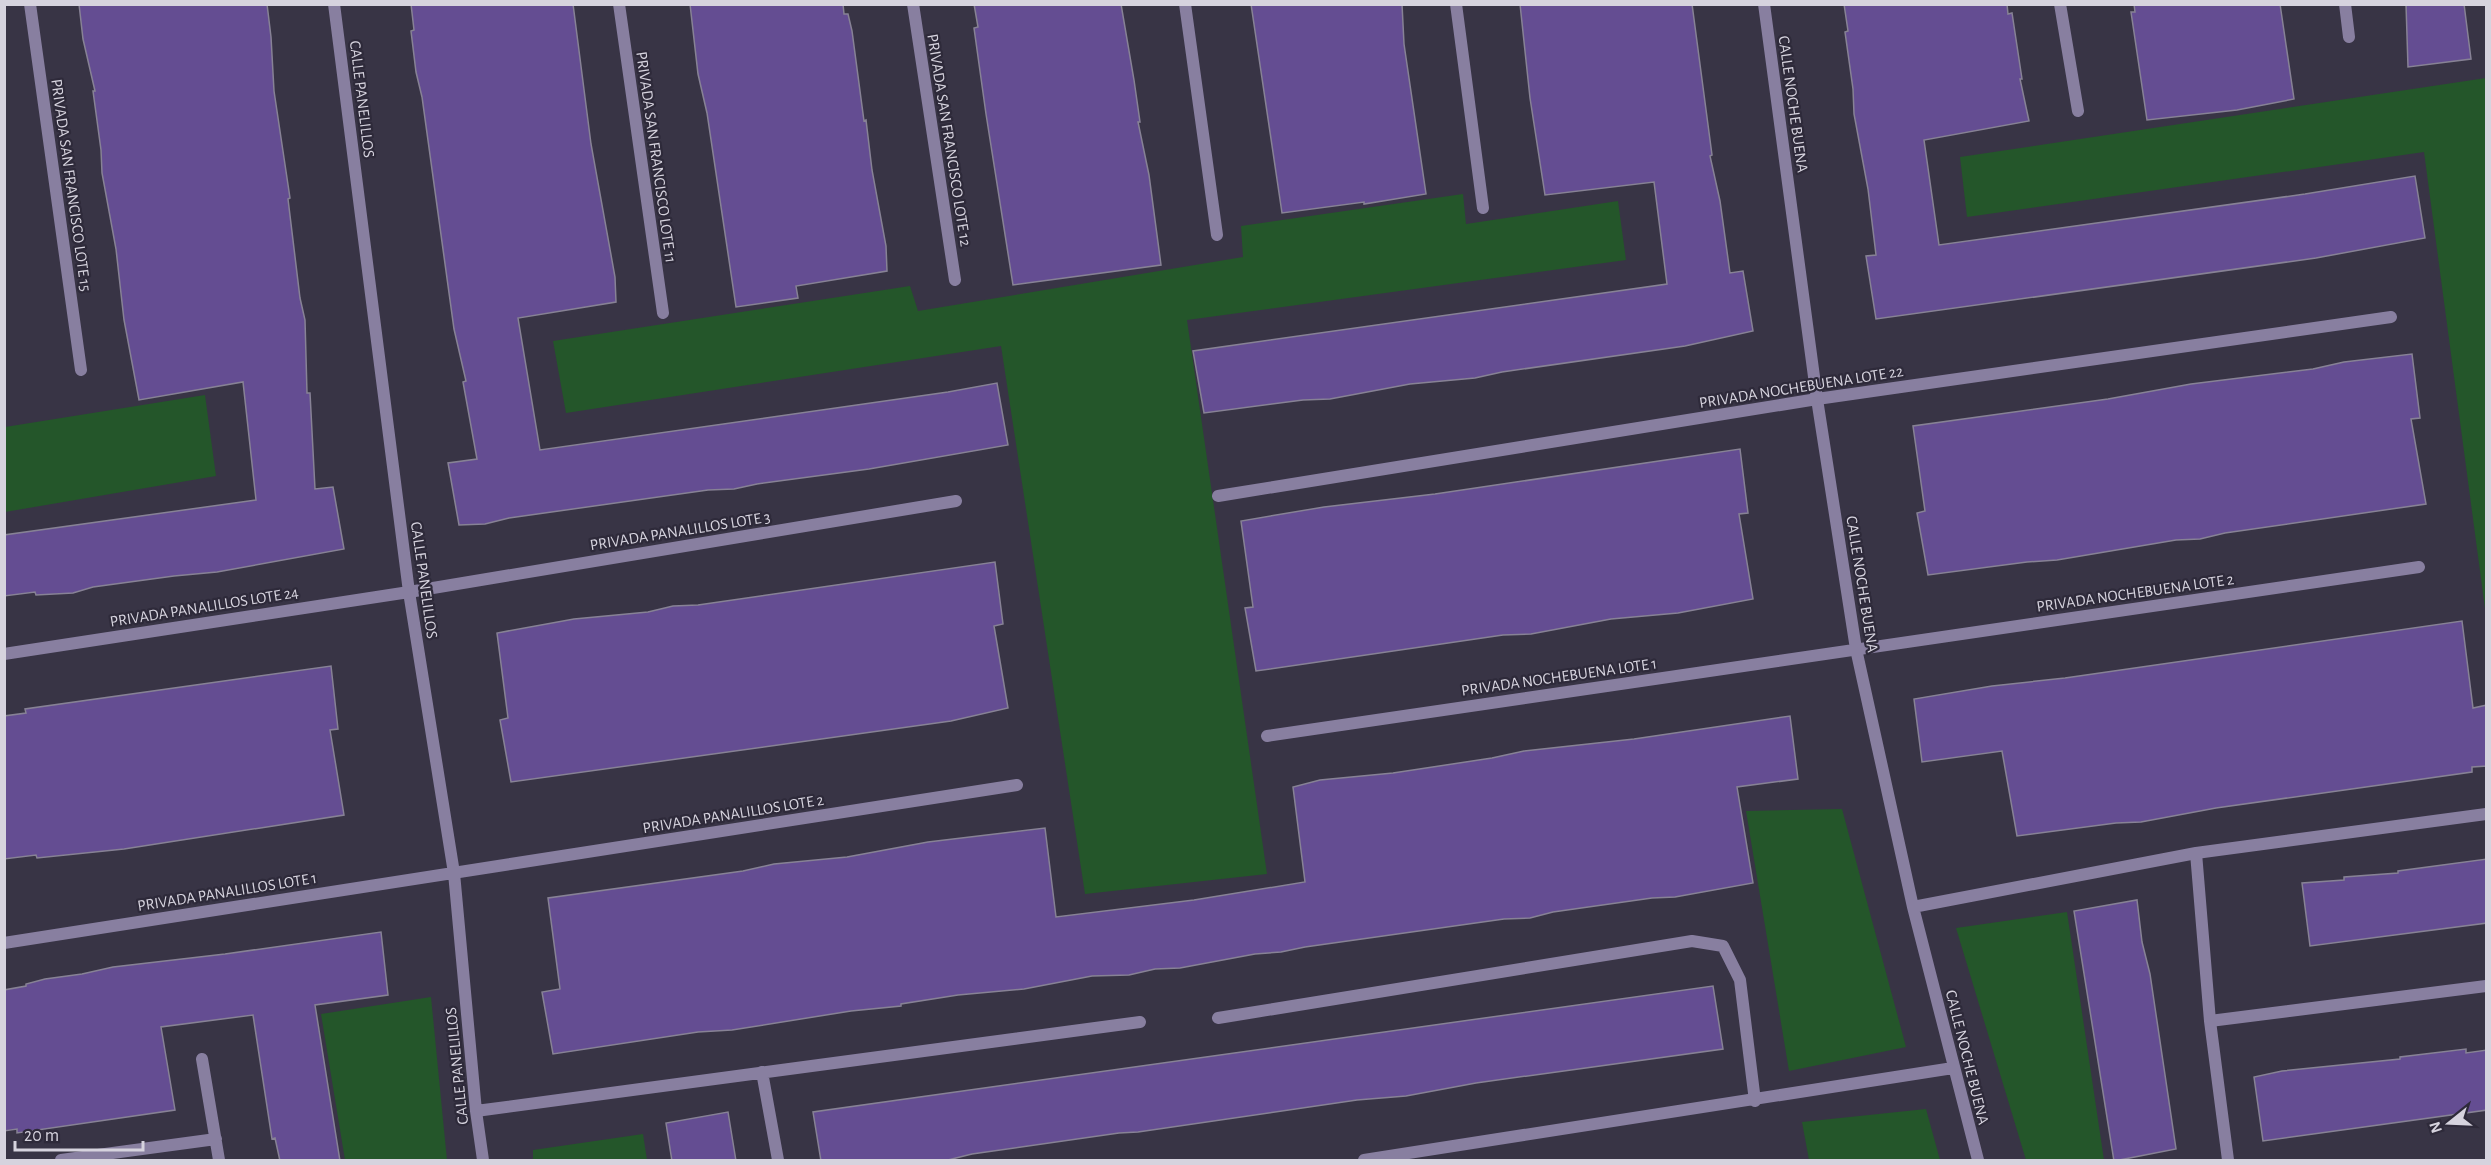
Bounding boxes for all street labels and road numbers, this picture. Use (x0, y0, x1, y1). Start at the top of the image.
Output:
street label: PRIVADA SAN FRANCISCO LOTE 12 (924, 33, 974, 248)
street label: CALLE NOCHE BUENA (1775, 35, 1811, 174)
street label: CALLE PANELILLOS (347, 40, 377, 159)
street label: PRIVADA SAN FRANCISCO LOTE 11 (633, 50, 679, 264)
street label: PRIVADA SAN FRANCISCO LOTE 15 (48, 78, 94, 292)
street label: PRIVADA NOCHEBUENA LOTE 22 (1698, 363, 1904, 411)
street label: PRIVADA PANALILLOS LOTE 3 (589, 509, 772, 553)
street label: CALLE NOCHE BUENA (1843, 515, 1881, 654)
street label: CALLE PANELILLOS (408, 521, 440, 640)
street label: PRIVADA NOCHEBUENA LOTE 2 (2035, 571, 2235, 615)
street label: PRIVADA PANALILLOS LOTE 24 (109, 584, 300, 630)
street label: PRIVADA NOCHEBUENA LOTE 1 (1460, 655, 1658, 699)
street label: PRIVADA PANALILLOS LOTE 2 (641, 792, 825, 836)
street label: PRIVADA PANALILLOS LOTE 1 (136, 870, 318, 914)
street label: CALLE NOCHE BUENA (1943, 988, 1992, 1126)
street label: CALLE PANELILLOS (443, 1006, 471, 1125)

